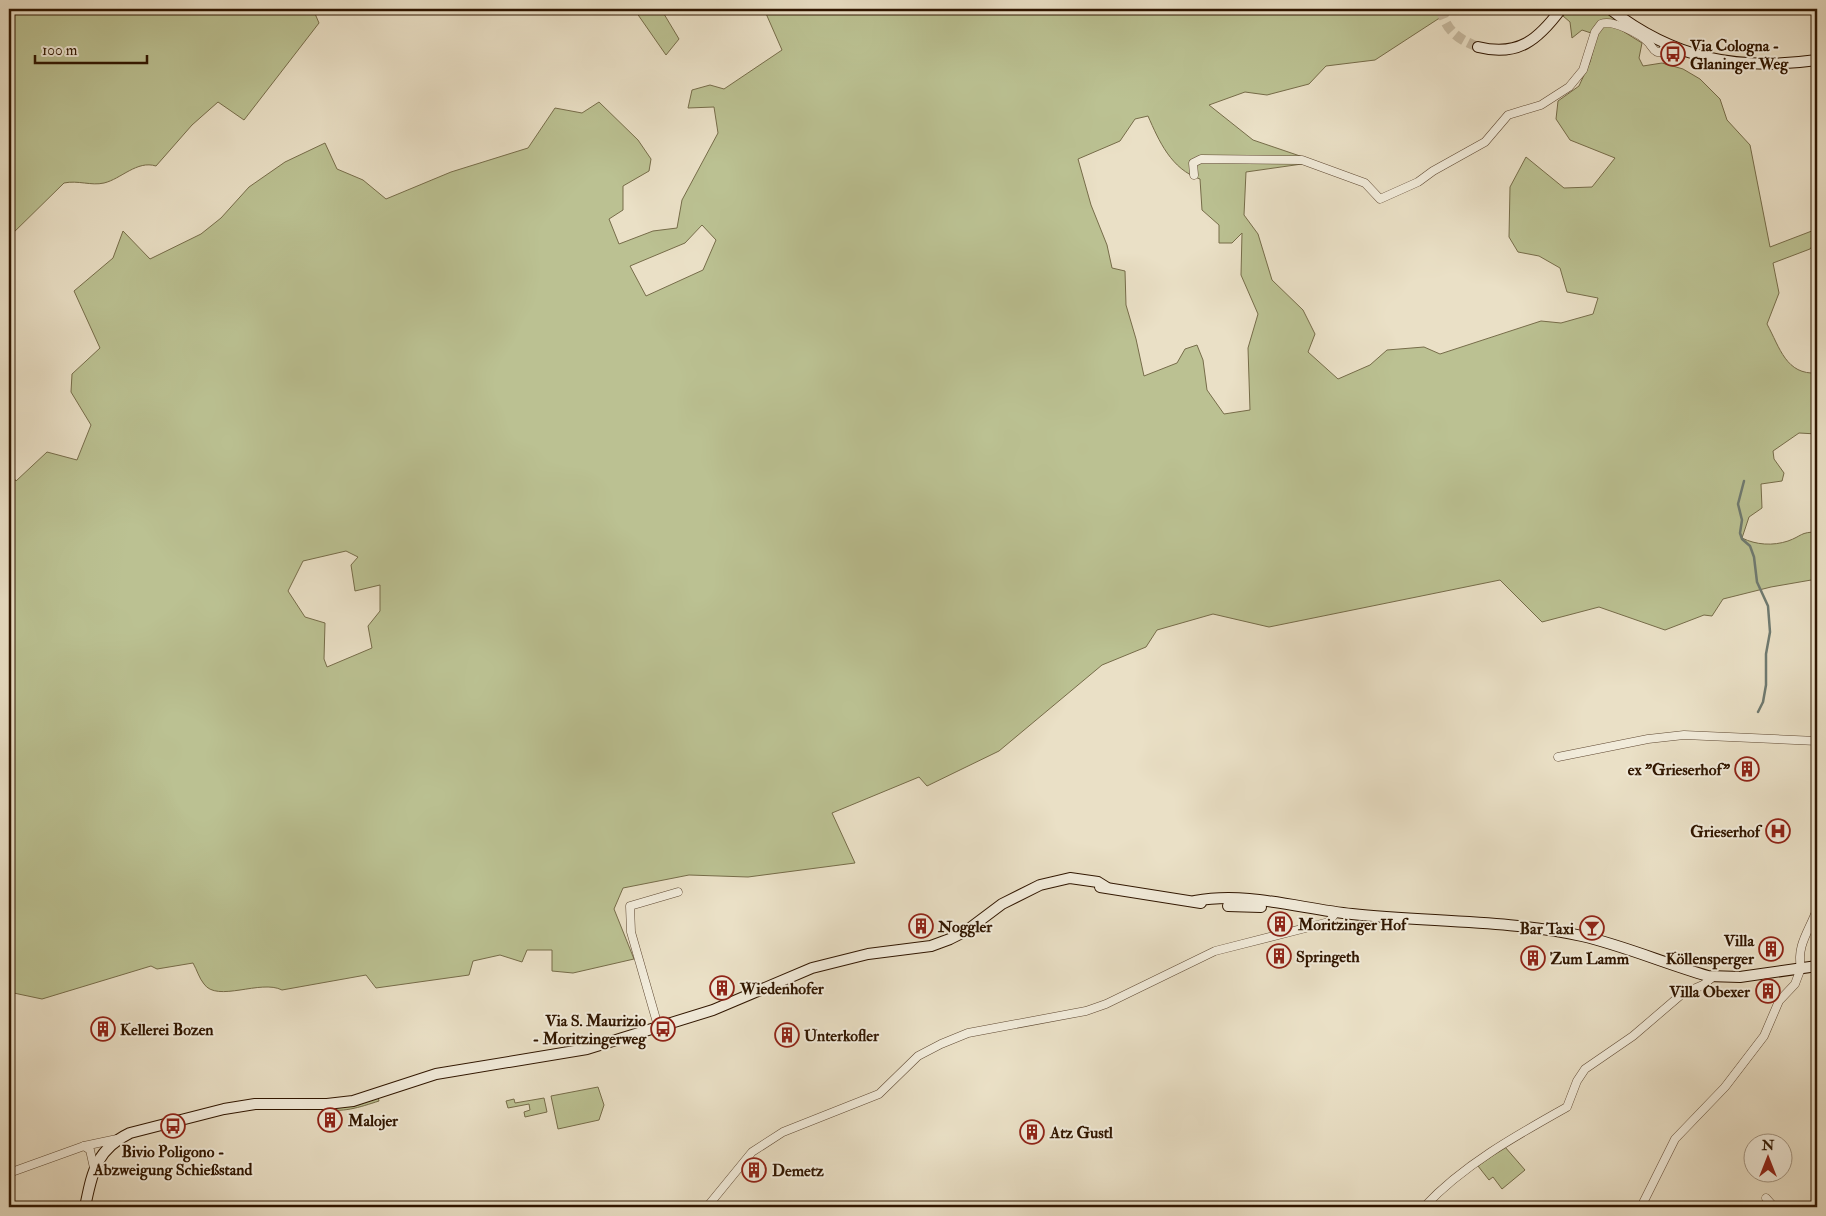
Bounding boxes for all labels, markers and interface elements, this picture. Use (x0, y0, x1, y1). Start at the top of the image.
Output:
scale bar (35, 32, 148, 64)
place label: Via Cologna - Glaninger Weg (1689, 36, 1789, 75)
text: 100 m (42, 41, 78, 60)
bus stop icon: Via Cologna - Glaninger Weg (1660, 41, 1686, 67)
building icon: ex "Grieserhof" (1734, 756, 1760, 782)
place label: ex "Grieserhof" (1628, 760, 1731, 780)
hospital icon: Grieserhof (1765, 818, 1791, 844)
place label: Grieserhof (1690, 822, 1763, 842)
building icon: Moritzinger Hof (1267, 911, 1293, 937)
building icon: Noggler (908, 913, 934, 939)
place label: Moritzinger Hof (1297, 915, 1409, 936)
bar icon: Bar Taxi (1579, 915, 1605, 941)
place label: Noggler (937, 917, 993, 938)
place label: Bar Taxi (1520, 919, 1575, 939)
place label: Villa Köllensperger (1666, 931, 1755, 970)
building icon: Villa Köllensperger (1758, 936, 1784, 962)
building icon: Springeth (1266, 943, 1292, 969)
building icon: Zum Lamm (1520, 945, 1546, 971)
place label: Springeth (1296, 947, 1360, 968)
place label: Zum Lamm (1550, 949, 1630, 969)
building icon: Wiedenhofer (709, 975, 735, 1001)
building icon: Villa Obexer (1755, 978, 1781, 1004)
place label: Wiedenhofer (739, 979, 825, 999)
place label: Villa Obexer (1668, 982, 1751, 1002)
place label: Via S. Maurizio - Moritzingerweg (533, 1011, 647, 1050)
building icon: Kellerei Bozen (90, 1016, 116, 1042)
bus stop icon: Via S. Maurizio - Moritzingerweg (650, 1016, 676, 1042)
place label: Kellerei Bozen (120, 1020, 214, 1040)
building icon: Unterkofler (774, 1022, 800, 1048)
place label: Unterkofler (804, 1026, 880, 1046)
building icon: Malojer (317, 1107, 343, 1133)
place label: Malojer (347, 1111, 399, 1131)
bus stop icon: Bivio Poligono - Abzweigung Schießstand (160, 1113, 186, 1139)
building icon: Atz Gustl (1019, 1119, 1045, 1145)
place label: Atz Gustl (1049, 1123, 1114, 1143)
north arrow (1744, 1134, 1794, 1184)
text: N (1761, 1137, 1775, 1154)
place label: Bivio Poligono - Abzweigung Schießstand (93, 1142, 253, 1181)
building icon: Demetz (741, 1157, 767, 1183)
place label: Demetz (772, 1161, 824, 1181)

